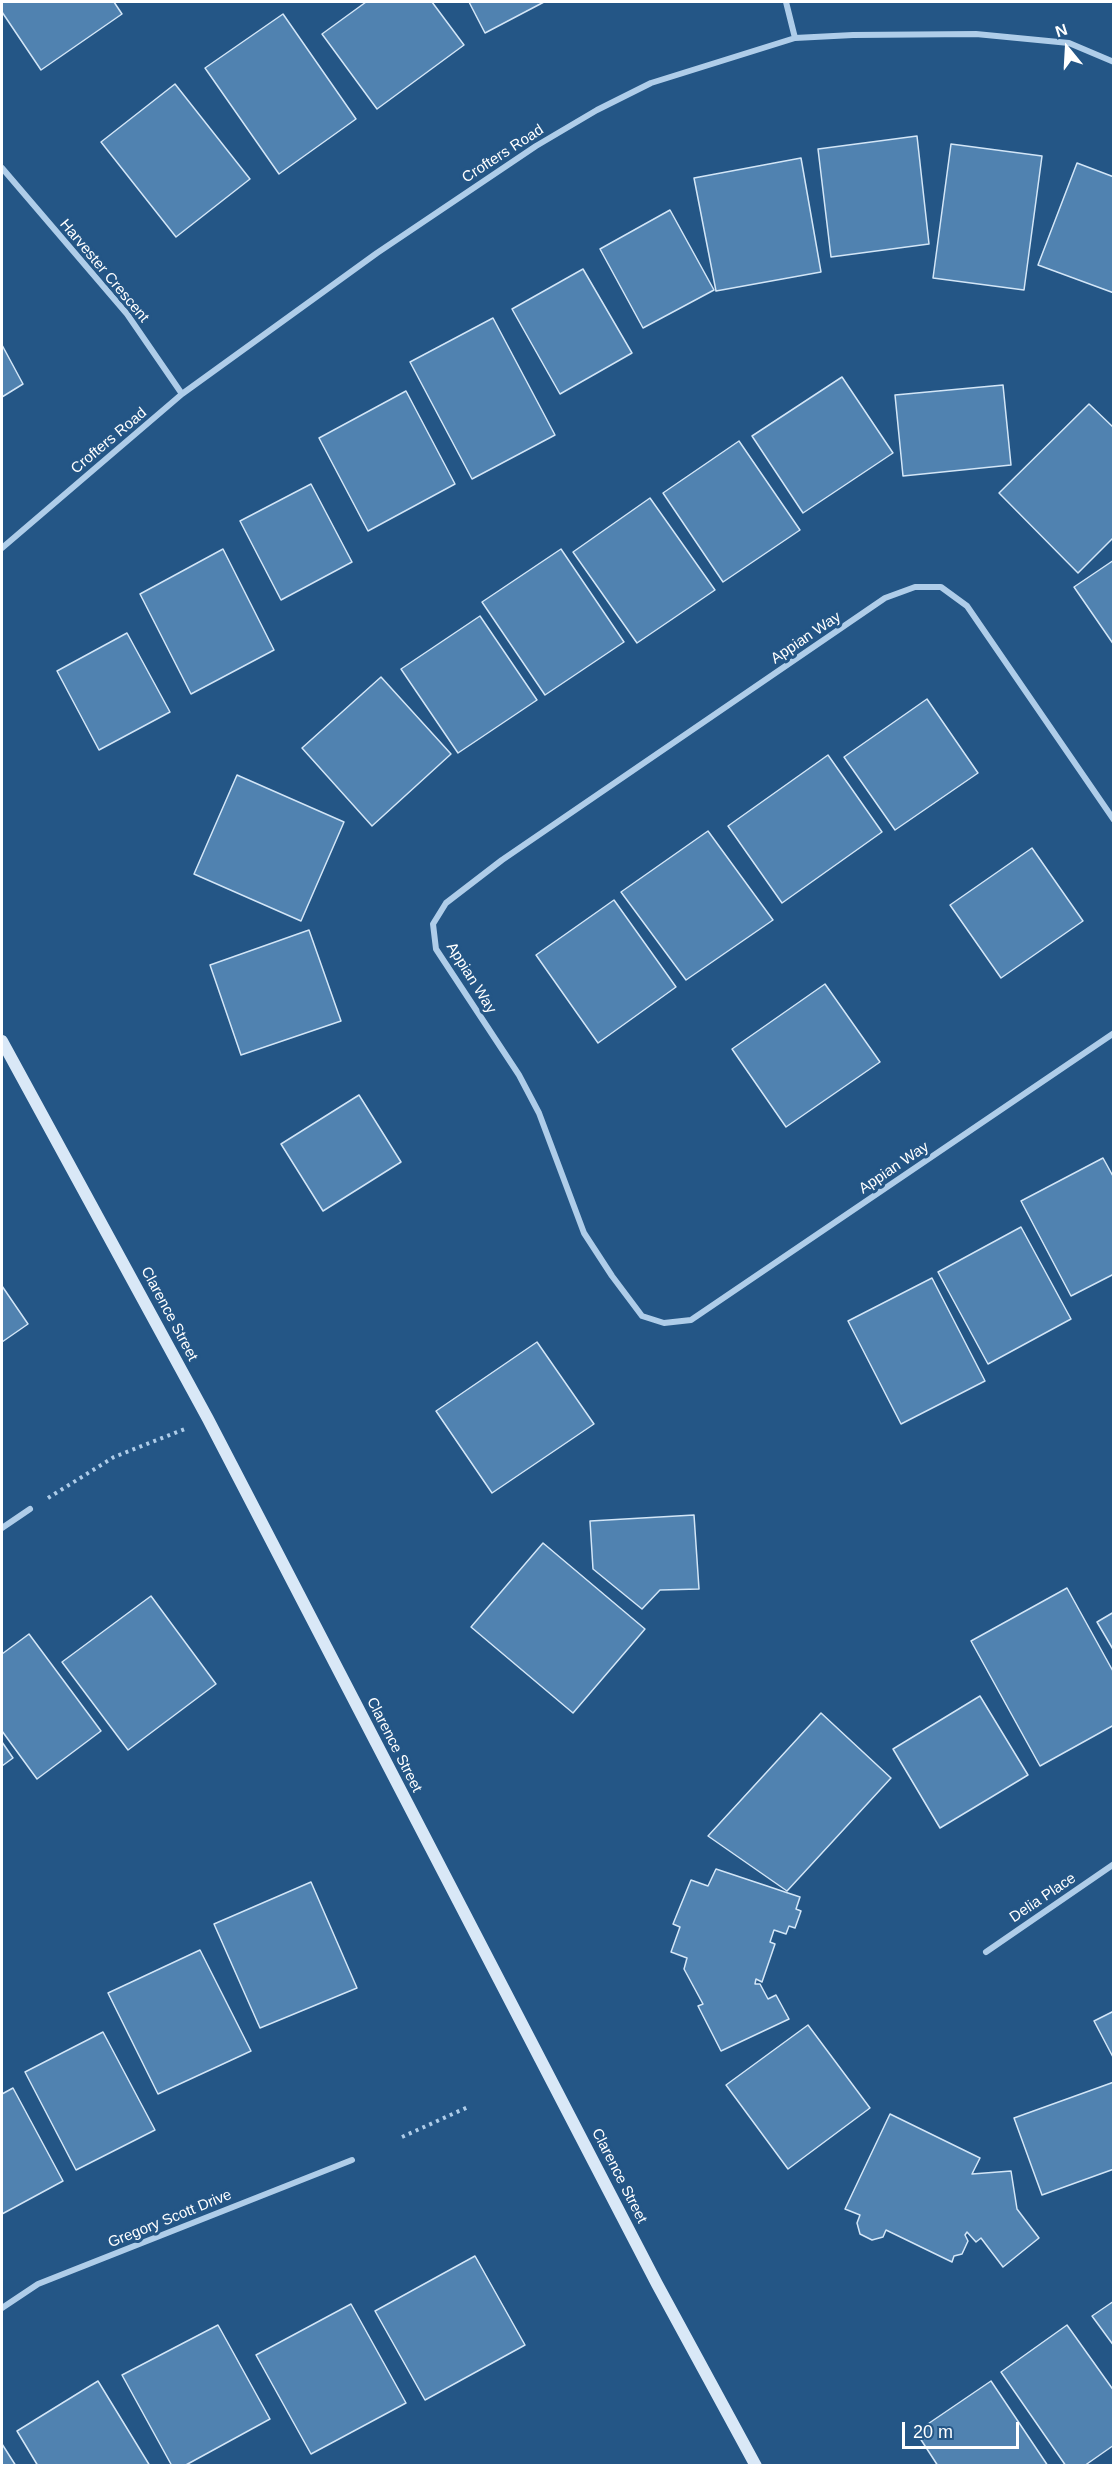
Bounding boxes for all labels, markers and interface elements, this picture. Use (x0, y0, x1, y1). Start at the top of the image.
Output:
north arrow (1037, 18, 1097, 78)
text: N (1053, 21, 1069, 40)
street label: Crofters Road (459, 121, 547, 187)
street label: Harvester Crescent (56, 216, 152, 326)
street label: Crofters Road (67, 404, 151, 478)
street label: Appian Way (768, 608, 844, 668)
street label: Appian Way (442, 939, 500, 1017)
street label: Appian Way (856, 1138, 932, 1198)
street label: Clarence Street (137, 1264, 201, 1364)
street label: Clarence Street (362, 1694, 426, 1796)
street label: Delia Place (1007, 1869, 1079, 1927)
street label: Clarence Street (587, 2125, 651, 2227)
street label: Gregory Scott Drive (106, 2186, 234, 2252)
scale bar (905, 2410, 1022, 2448)
text: 20 m (913, 2422, 953, 2442)

